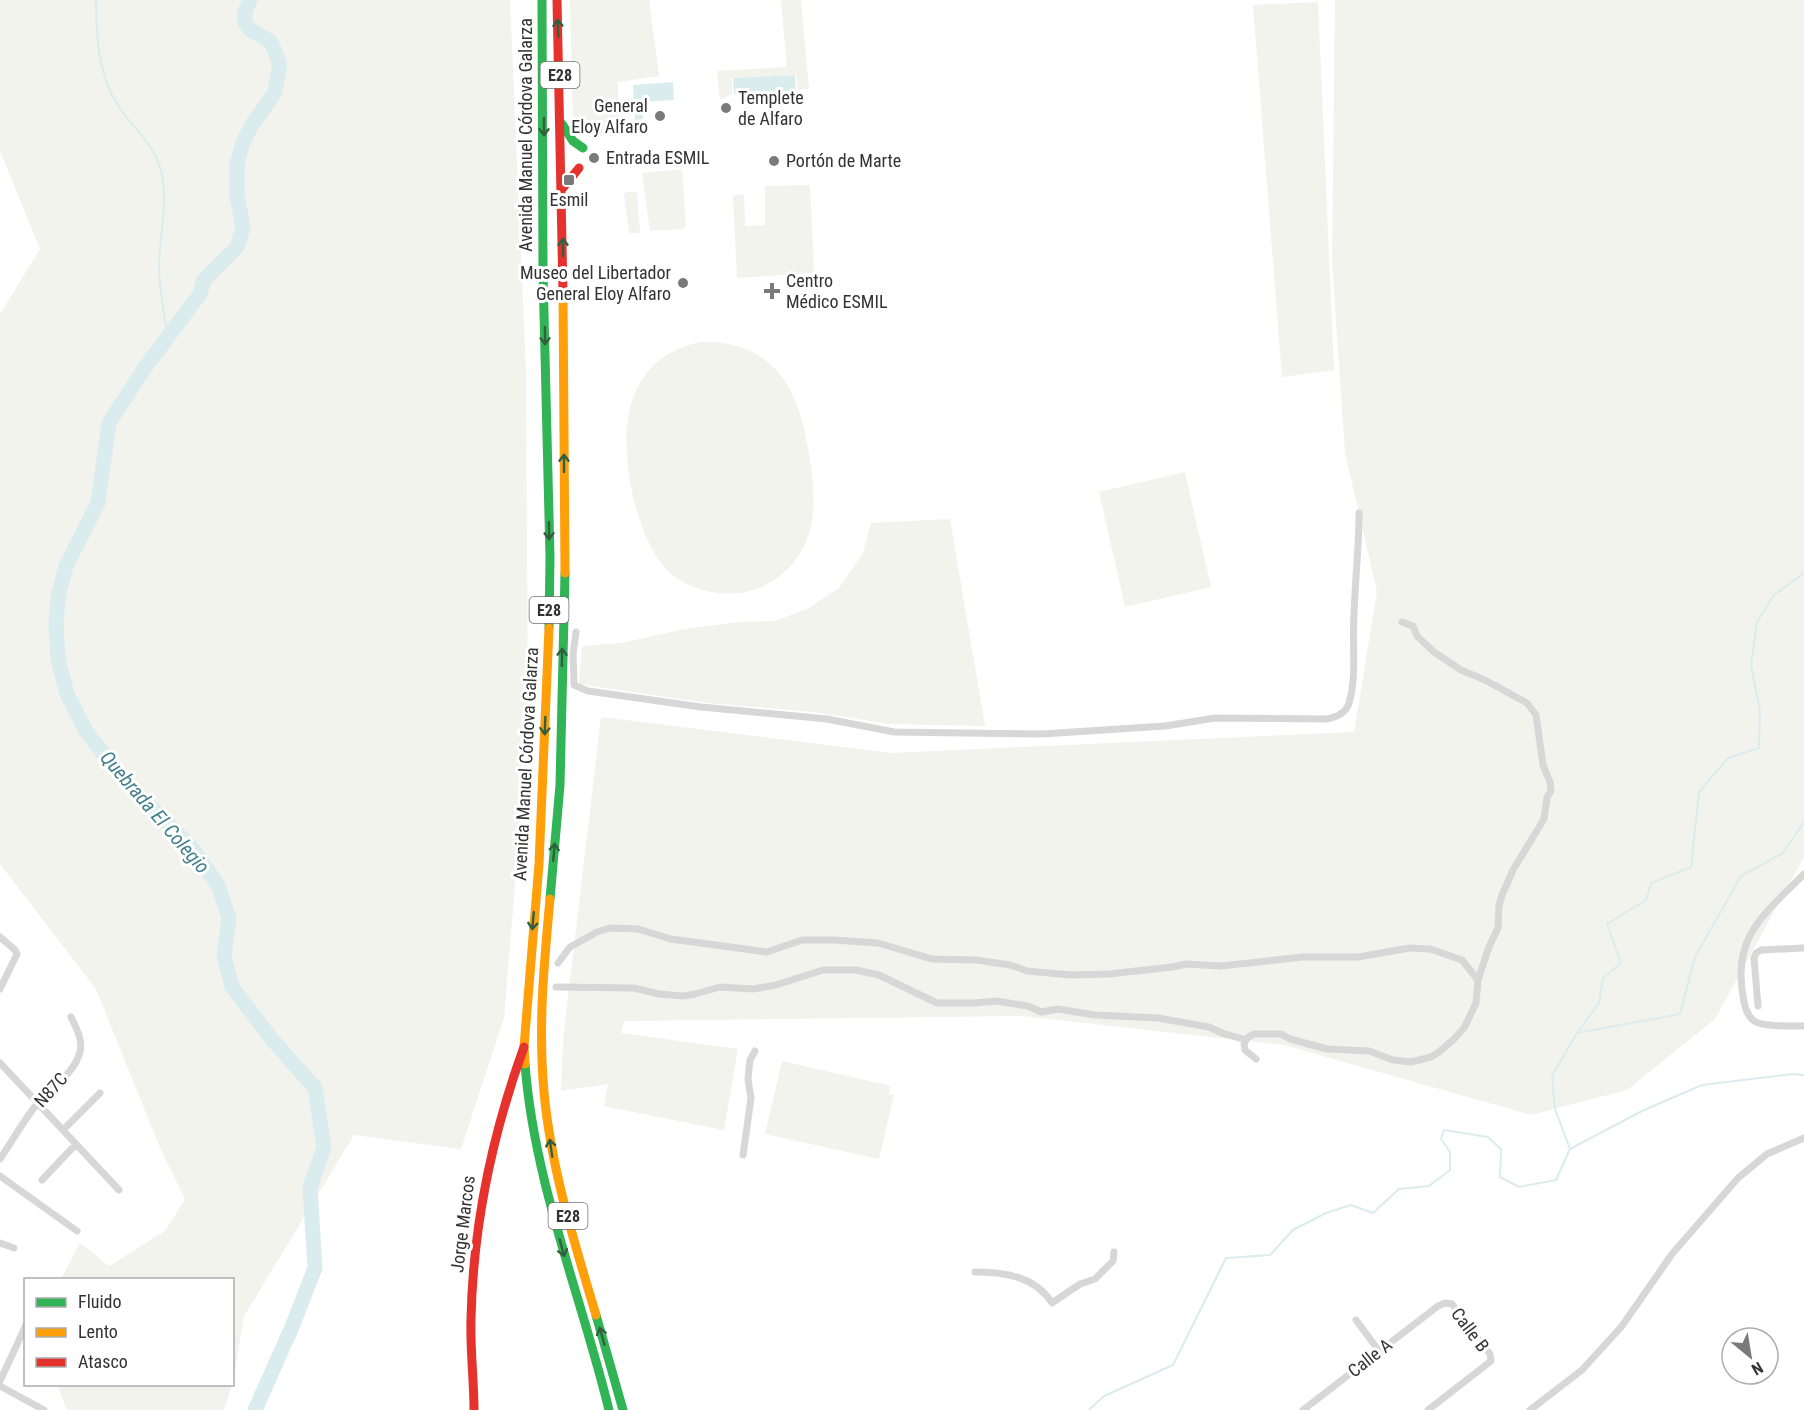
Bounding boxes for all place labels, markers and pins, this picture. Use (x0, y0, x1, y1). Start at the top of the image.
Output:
place label: Templete de Alfaro (738, 87, 804, 129)
place label: General Eloy Alfaro (571, 95, 648, 137)
marker: Templete de Alfaro (719, 101, 733, 115)
marker: General Eloy Alfaro (653, 109, 667, 123)
place label: Entrada ESMIL (606, 147, 710, 168)
place label: Portón de Marte (786, 150, 901, 171)
marker: Entrada ESMIL (587, 151, 601, 165)
marker: Portón de Marte (767, 154, 781, 168)
marker: Esmil (562, 173, 576, 187)
place label: Esmil (550, 189, 588, 210)
place label: Museo del Libertador General Eloy Alfaro (520, 262, 672, 304)
place label: Centro Médico ESMIL (786, 270, 888, 312)
marker: Museo del Libertador General Eloy Alfaro (676, 276, 690, 290)
marker: Centro Médico ESMIL (763, 282, 781, 300)

